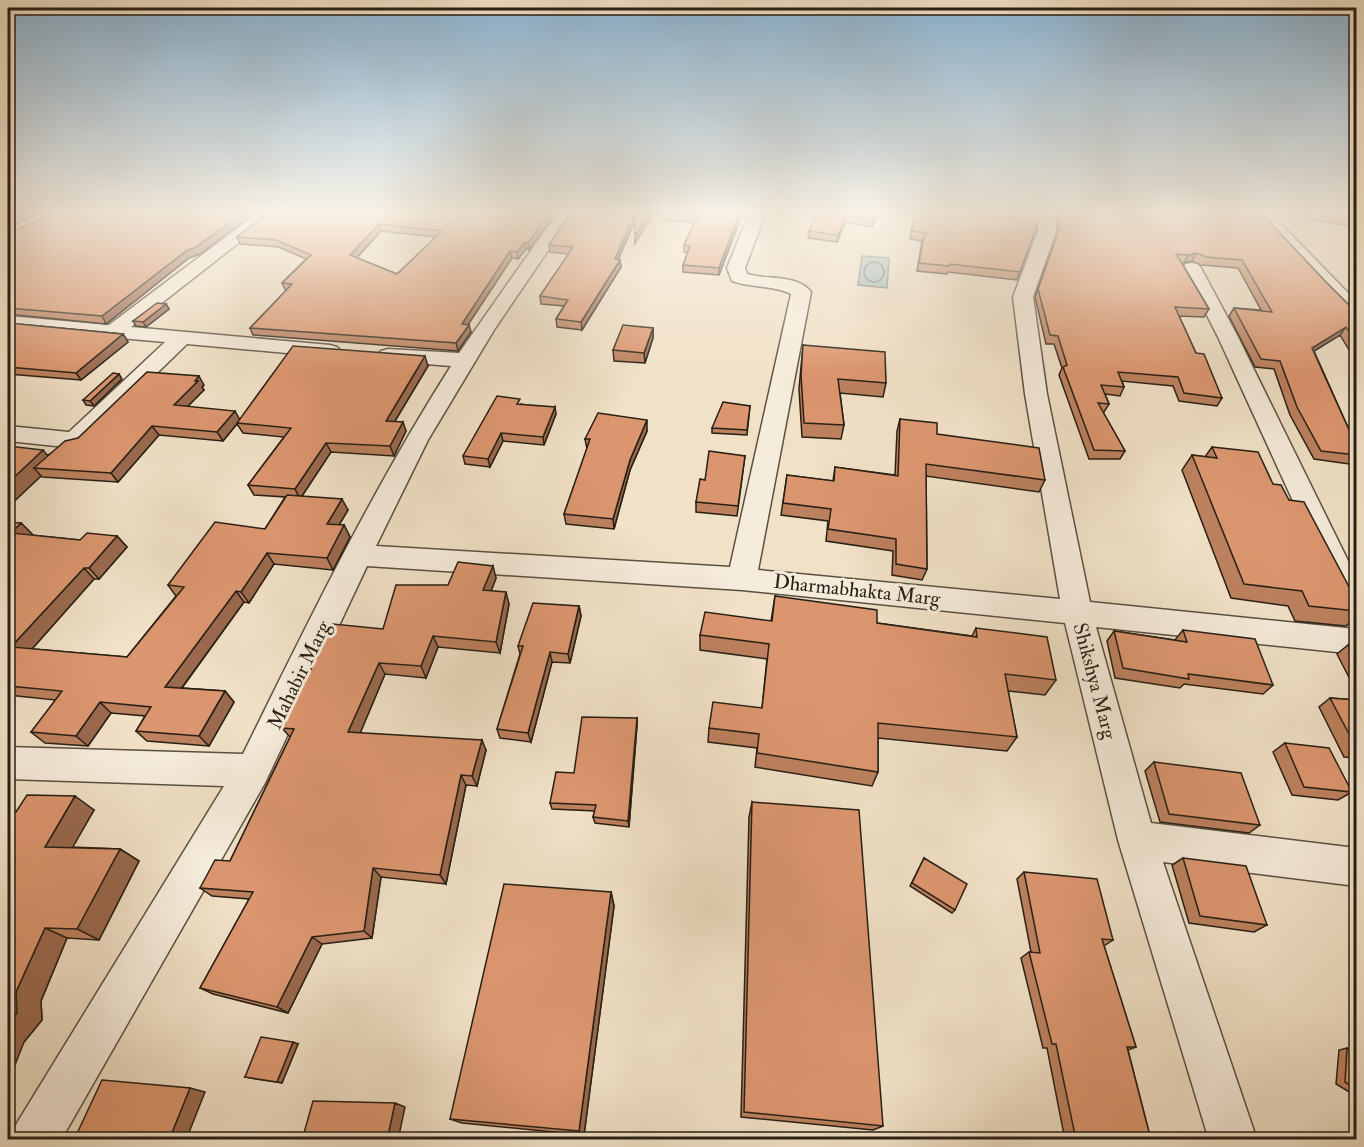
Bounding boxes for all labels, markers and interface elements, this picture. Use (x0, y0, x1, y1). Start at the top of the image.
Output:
street label: Dharmabhakta Marg (772, 569, 943, 611)
street label: Mahabir Marg (262, 616, 337, 733)
street label: Shikshya Marg (1067, 620, 1123, 743)

